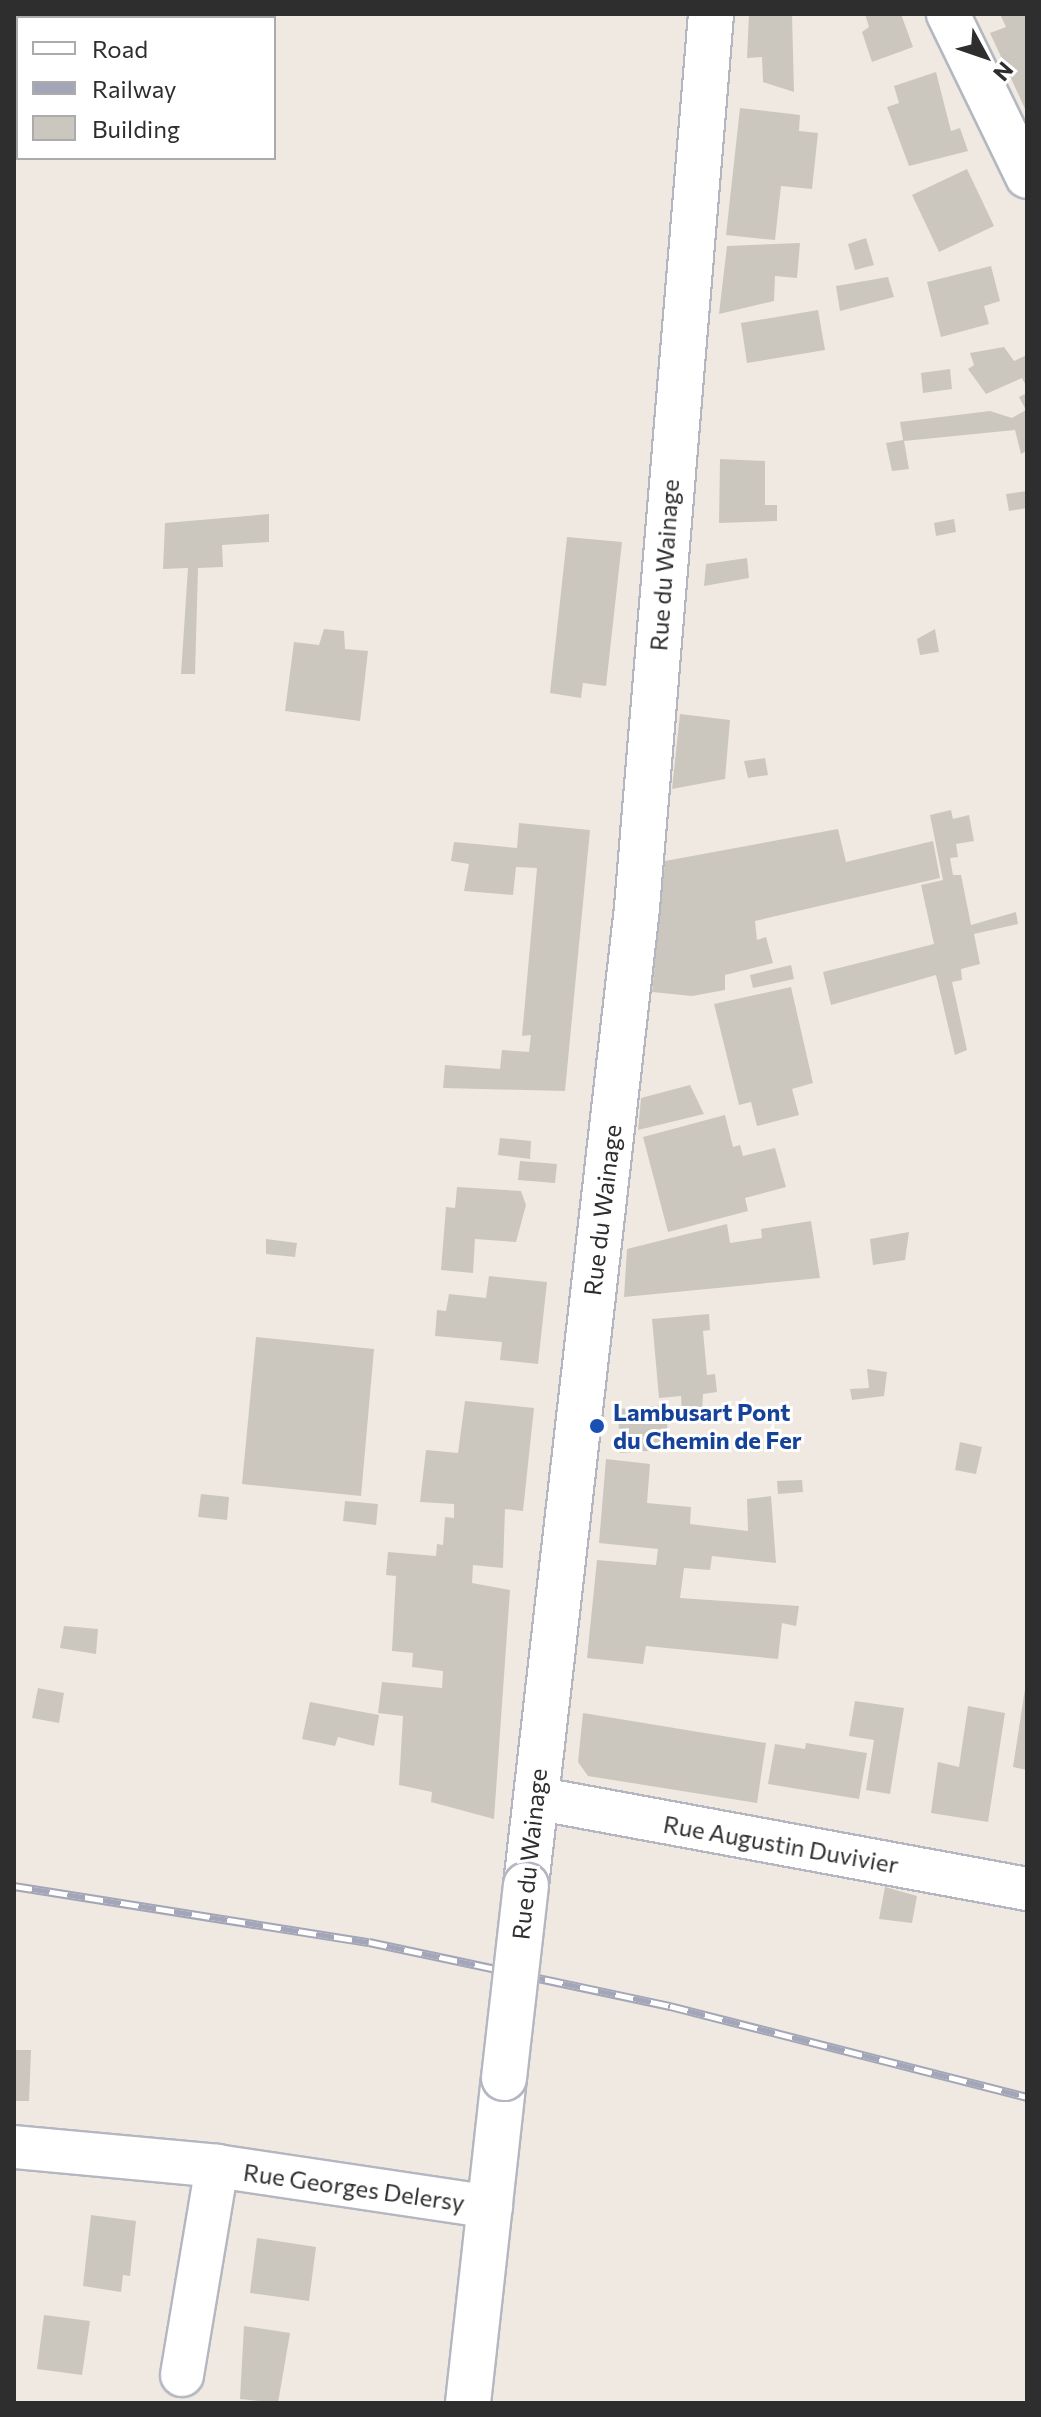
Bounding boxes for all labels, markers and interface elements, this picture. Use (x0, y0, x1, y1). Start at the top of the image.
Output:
legend (16, 16, 276, 160)
north arrow (945, 16, 1025, 96)
text: Road (92, 34, 148, 63)
text: N (988, 57, 1019, 87)
text: Railway (92, 74, 177, 103)
text: Building (92, 114, 180, 143)
street label: Rue du Wainage (644, 478, 684, 652)
street label: Rue du Wainage (577, 1123, 627, 1297)
place label: Lambusart Pont du Chemin de Fer (613, 1398, 802, 1454)
marker: Lambusart Pont du Chemin de Fer (588, 1417, 606, 1435)
street label: Rue du Wainage (506, 1767, 552, 1941)
street label: Rue Augustin Duvivier (661, 1809, 901, 1879)
street label: Rue Georges Delersy (242, 2157, 466, 2217)

